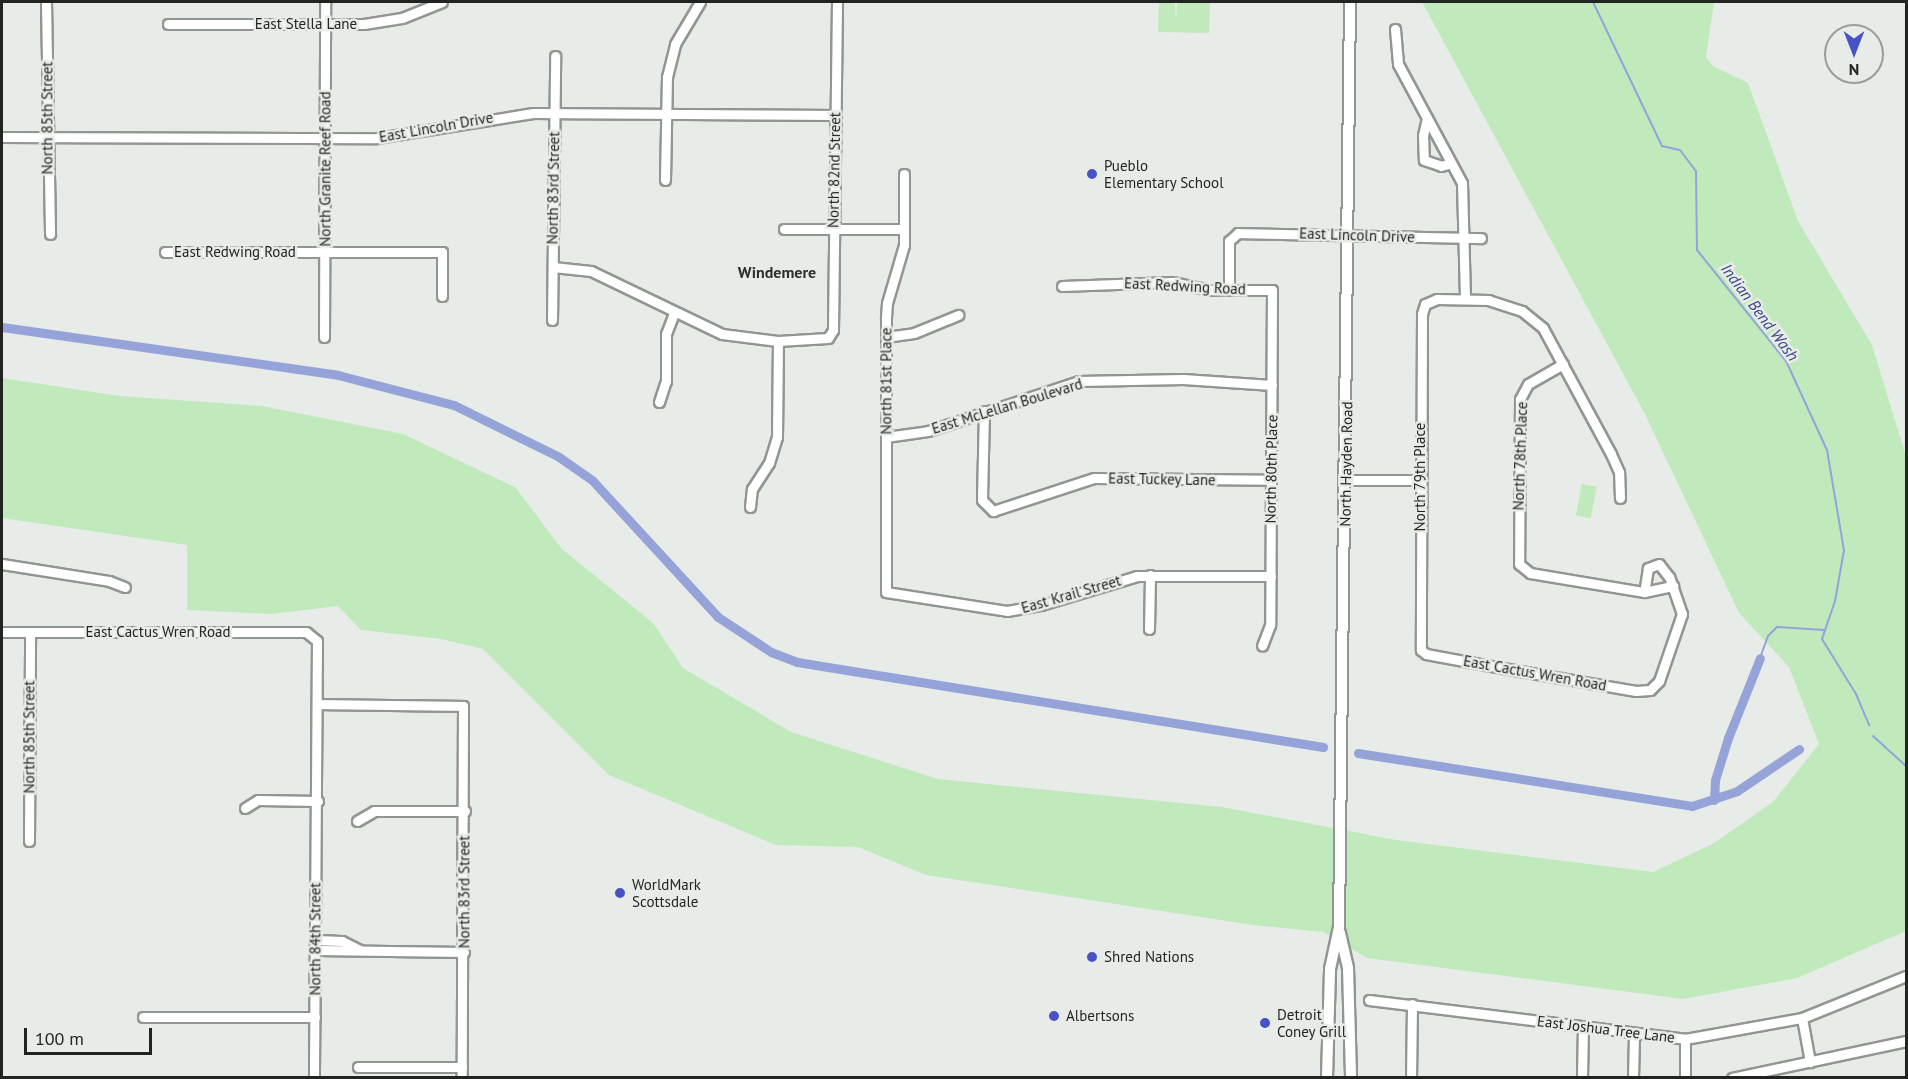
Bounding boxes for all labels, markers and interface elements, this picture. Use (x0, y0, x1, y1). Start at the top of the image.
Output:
street label: East Stella Lane (255, 15, 357, 33)
north arrow (1824, 24, 1884, 84)
text: N (1849, 60, 1859, 80)
street label: North 85th Street (38, 62, 56, 174)
street label: North Granite Reef Road (316, 91, 334, 247)
street label: East Lincoln Drive (378, 108, 494, 146)
street label: North 82nd Street (824, 112, 844, 228)
street label: North 83rd Street (543, 131, 563, 245)
place label: Pueblo Elementary School (1104, 156, 1224, 191)
marker: Pueblo Elementary School (1085, 167, 1099, 181)
street label: East Lincoln Drive (1299, 224, 1415, 246)
street label: East Redwing Road (174, 243, 296, 261)
water label: Indian Bend Wash (1717, 259, 1803, 365)
district label: Windemere (738, 262, 816, 282)
street label: East Redwing Road (1124, 274, 1246, 298)
street label: North 81st Place (877, 328, 895, 434)
street label: East McLellan Boulevard (929, 374, 1085, 438)
street label: North Hayden Road (1336, 401, 1356, 527)
street label: North 78th Place (1509, 401, 1531, 511)
street label: North 80th Place (1261, 414, 1281, 524)
street label: North 79th Place (1411, 423, 1429, 531)
street label: East Tuckey Lane (1108, 469, 1216, 489)
street label: East Krail Street (1019, 571, 1123, 617)
street label: East Cactus Wren Road (85, 623, 231, 641)
street label: East Cactus Wren Road (1462, 652, 1608, 694)
street label: North 85th Street (20, 681, 38, 793)
street label: North 83rd Street (455, 836, 473, 948)
place label: WorldMark Scottsdale (632, 875, 701, 910)
street label: North 84th Street (306, 883, 324, 995)
marker: WorldMark Scottsdale (613, 886, 627, 900)
place label: Shred Nations (1104, 948, 1194, 966)
marker: Shred Nations (1085, 950, 1099, 964)
place label: Detroit Coney Grill (1277, 1005, 1347, 1040)
place label: Albertsons (1066, 1007, 1134, 1025)
marker: Albertsons (1047, 1009, 1061, 1023)
street label: East Joshua Tree Lane (1536, 1012, 1676, 1046)
scale bar (27, 1016, 154, 1054)
marker: Detroit Coney Grill (1258, 1016, 1272, 1030)
text: 100 m (35, 1027, 84, 1050)

